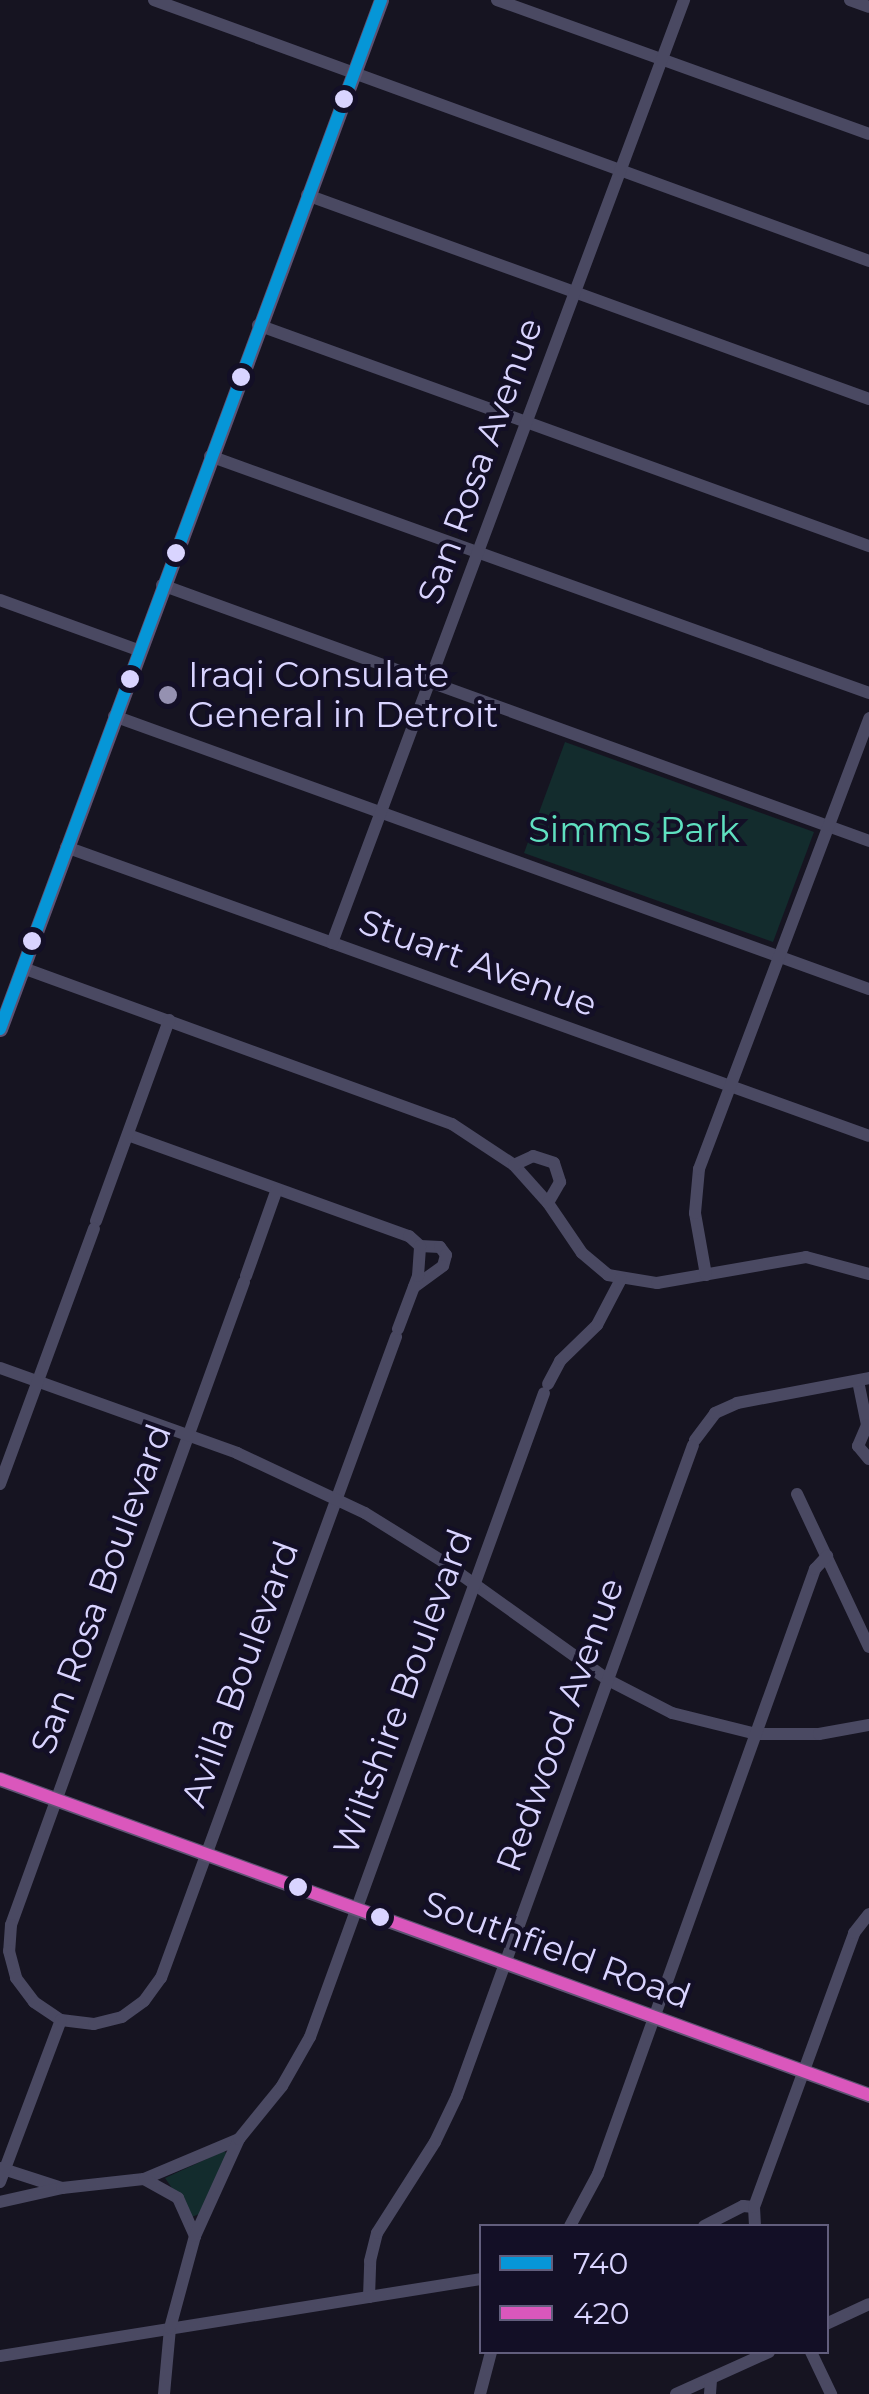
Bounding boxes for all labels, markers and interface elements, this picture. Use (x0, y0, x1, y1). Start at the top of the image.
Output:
unlabelled marker (334, 89, 354, 109)
street label: San Rosa Avenue (409, 312, 551, 610)
unlabelled marker (231, 367, 251, 387)
unlabelled marker (166, 543, 186, 563)
place label: Iraqi Consulate General in Detroit (188, 654, 498, 736)
unlabelled marker (120, 669, 140, 689)
marker: Iraqi Consulate General in Detroit (157, 684, 179, 706)
park label: Simms Park (528, 809, 740, 851)
street label: Stuart Avenue (353, 901, 603, 1025)
unlabelled marker (22, 931, 42, 951)
street label: San Rosa Boulevard (22, 1419, 180, 1759)
street label: Wiltshire Boulevard (325, 1523, 481, 1861)
street label: Avilla Boulevard (172, 1535, 308, 1813)
street label: Redwood Avenue (487, 1572, 633, 1878)
unlabelled marker (288, 1877, 308, 1897)
street label: Southfield Road (418, 1882, 696, 2018)
unlabelled marker (370, 1907, 390, 1927)
legend (479, 2224, 829, 2354)
text: 740 (573, 2245, 628, 2282)
text: 420 (573, 2295, 630, 2332)

